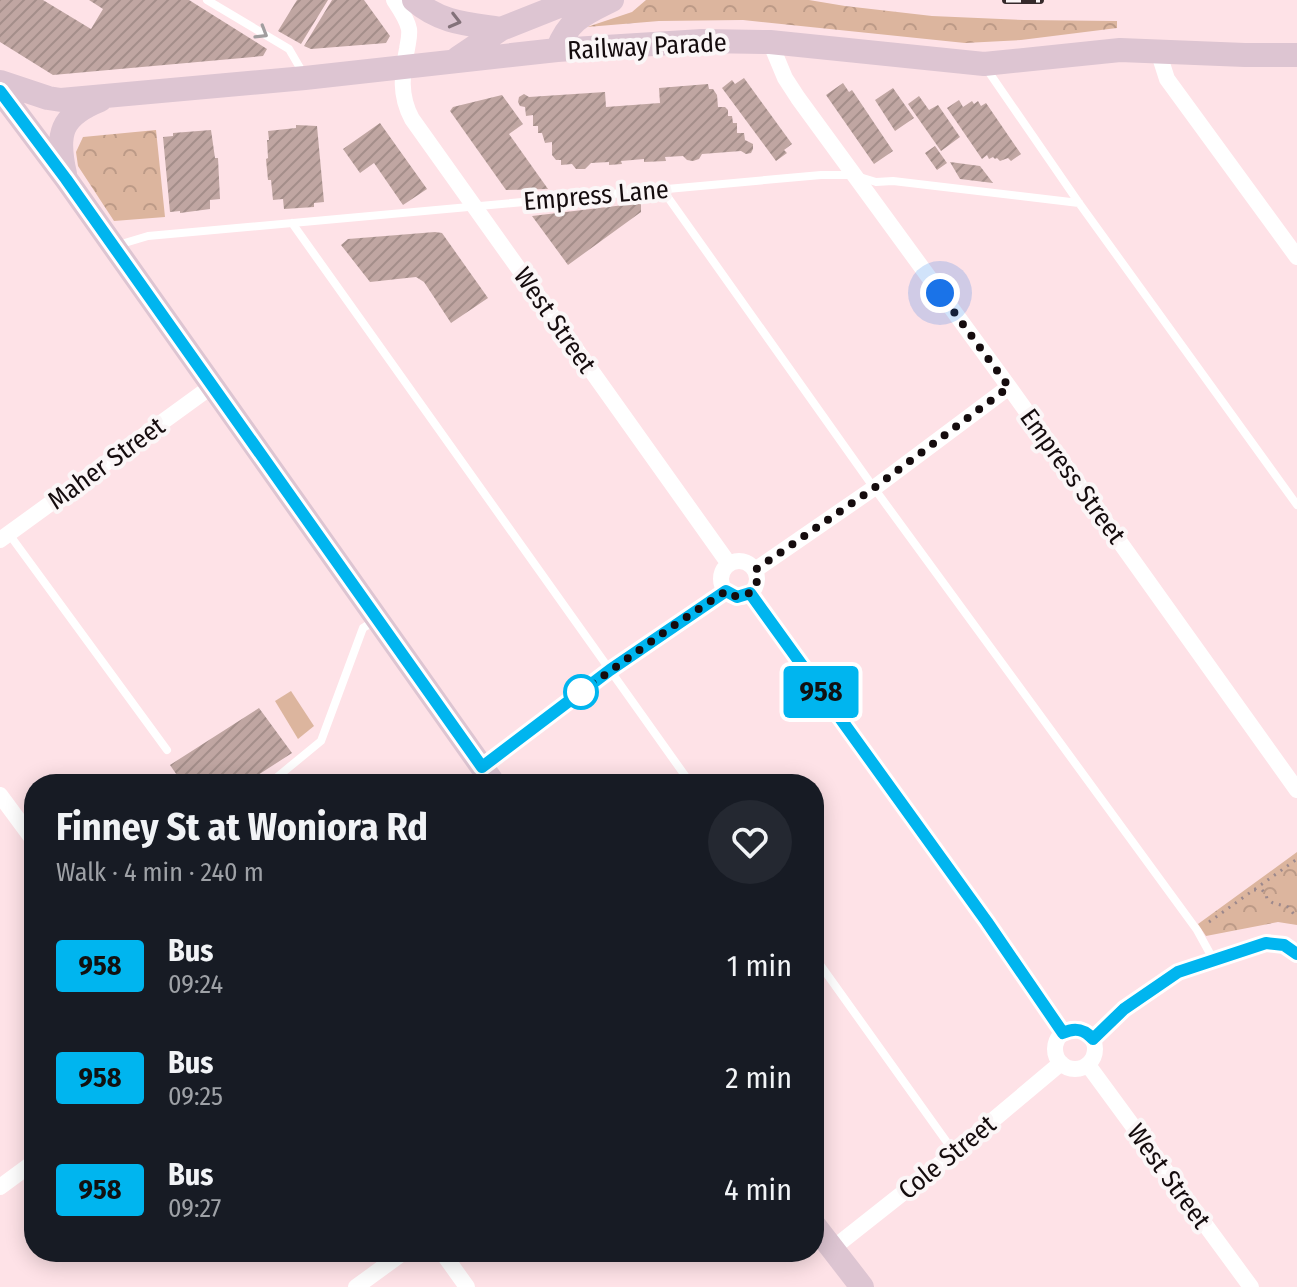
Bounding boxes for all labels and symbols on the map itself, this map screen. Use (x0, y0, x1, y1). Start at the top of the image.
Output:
one-way arrow (448, 11, 462, 28)
one-way arrow (253, 23, 268, 39)
street label: Railway Parade (567, 27, 728, 66)
street label: Empress Lane (522, 174, 670, 217)
street label: West Street (507, 262, 602, 379)
your location (920, 273, 960, 313)
street label: Empress Street (1013, 403, 1132, 550)
street label: Maher Street (42, 410, 171, 516)
line badge: 958 (775, 666, 867, 718)
unlabelled marker (564, 675, 598, 709)
street label: Cole Street (892, 1109, 1003, 1206)
street label: West Street (1120, 1118, 1217, 1235)

